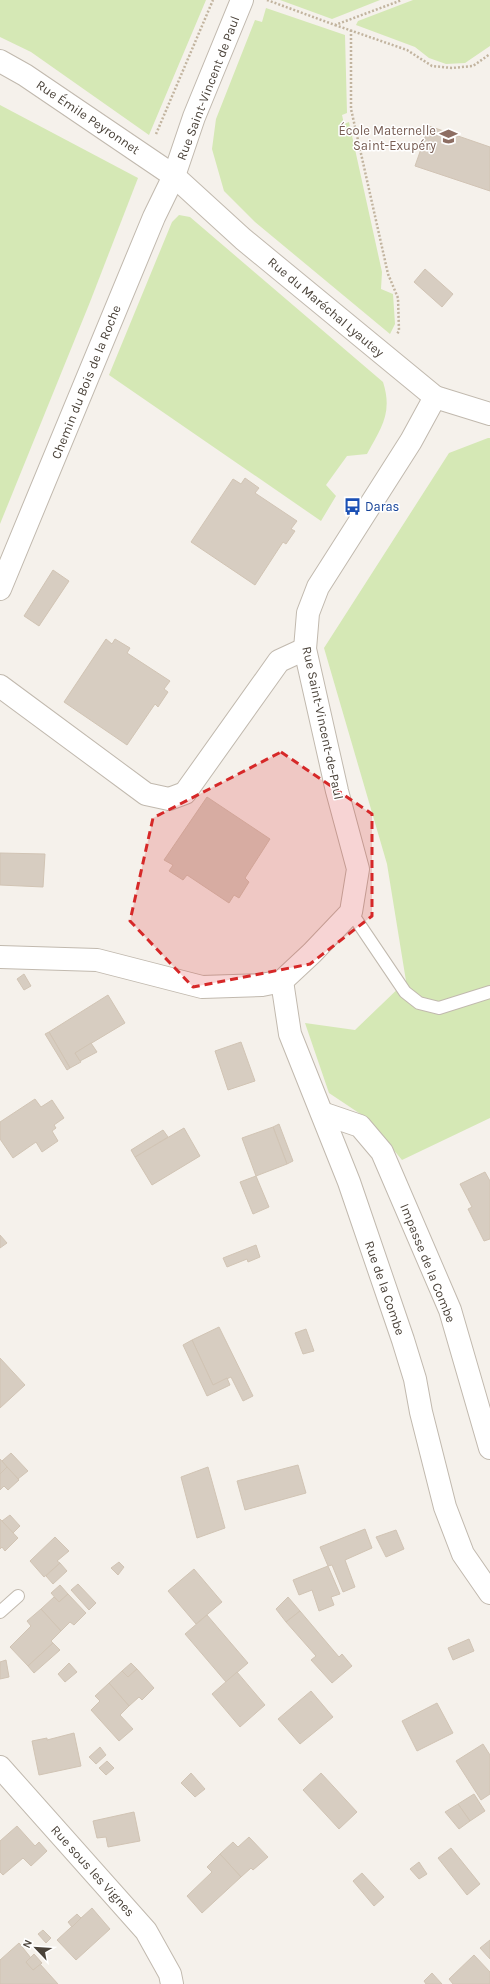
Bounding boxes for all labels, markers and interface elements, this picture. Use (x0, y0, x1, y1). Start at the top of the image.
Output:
street label: Rue Saint-Vincent de Paul (174, 14, 242, 162)
street label: Rue Émile Peyronnet (34, 75, 144, 157)
place label: École Maternelle Saint-Exupéry (339, 121, 436, 153)
school or university icon: École Maternelle Saint-Exupéry (439, 127, 459, 147)
street label: Rue du Maréchal Lyautey (265, 254, 387, 360)
street label: Chemin du Bois de la Roche (48, 303, 124, 461)
bus stop icon: Daras (342, 496, 362, 516)
place label: Daras (365, 499, 400, 514)
street label: Rue Saint-Vincent-de-Paul (299, 645, 347, 801)
street label: Impasse de la Combe (397, 1201, 459, 1325)
street label: Rue de la Combe (362, 1239, 408, 1337)
street label: Rue sous les Vignes (48, 1822, 138, 1920)
north arrow (16, 1928, 56, 1968)
text: N (20, 1938, 35, 1950)

